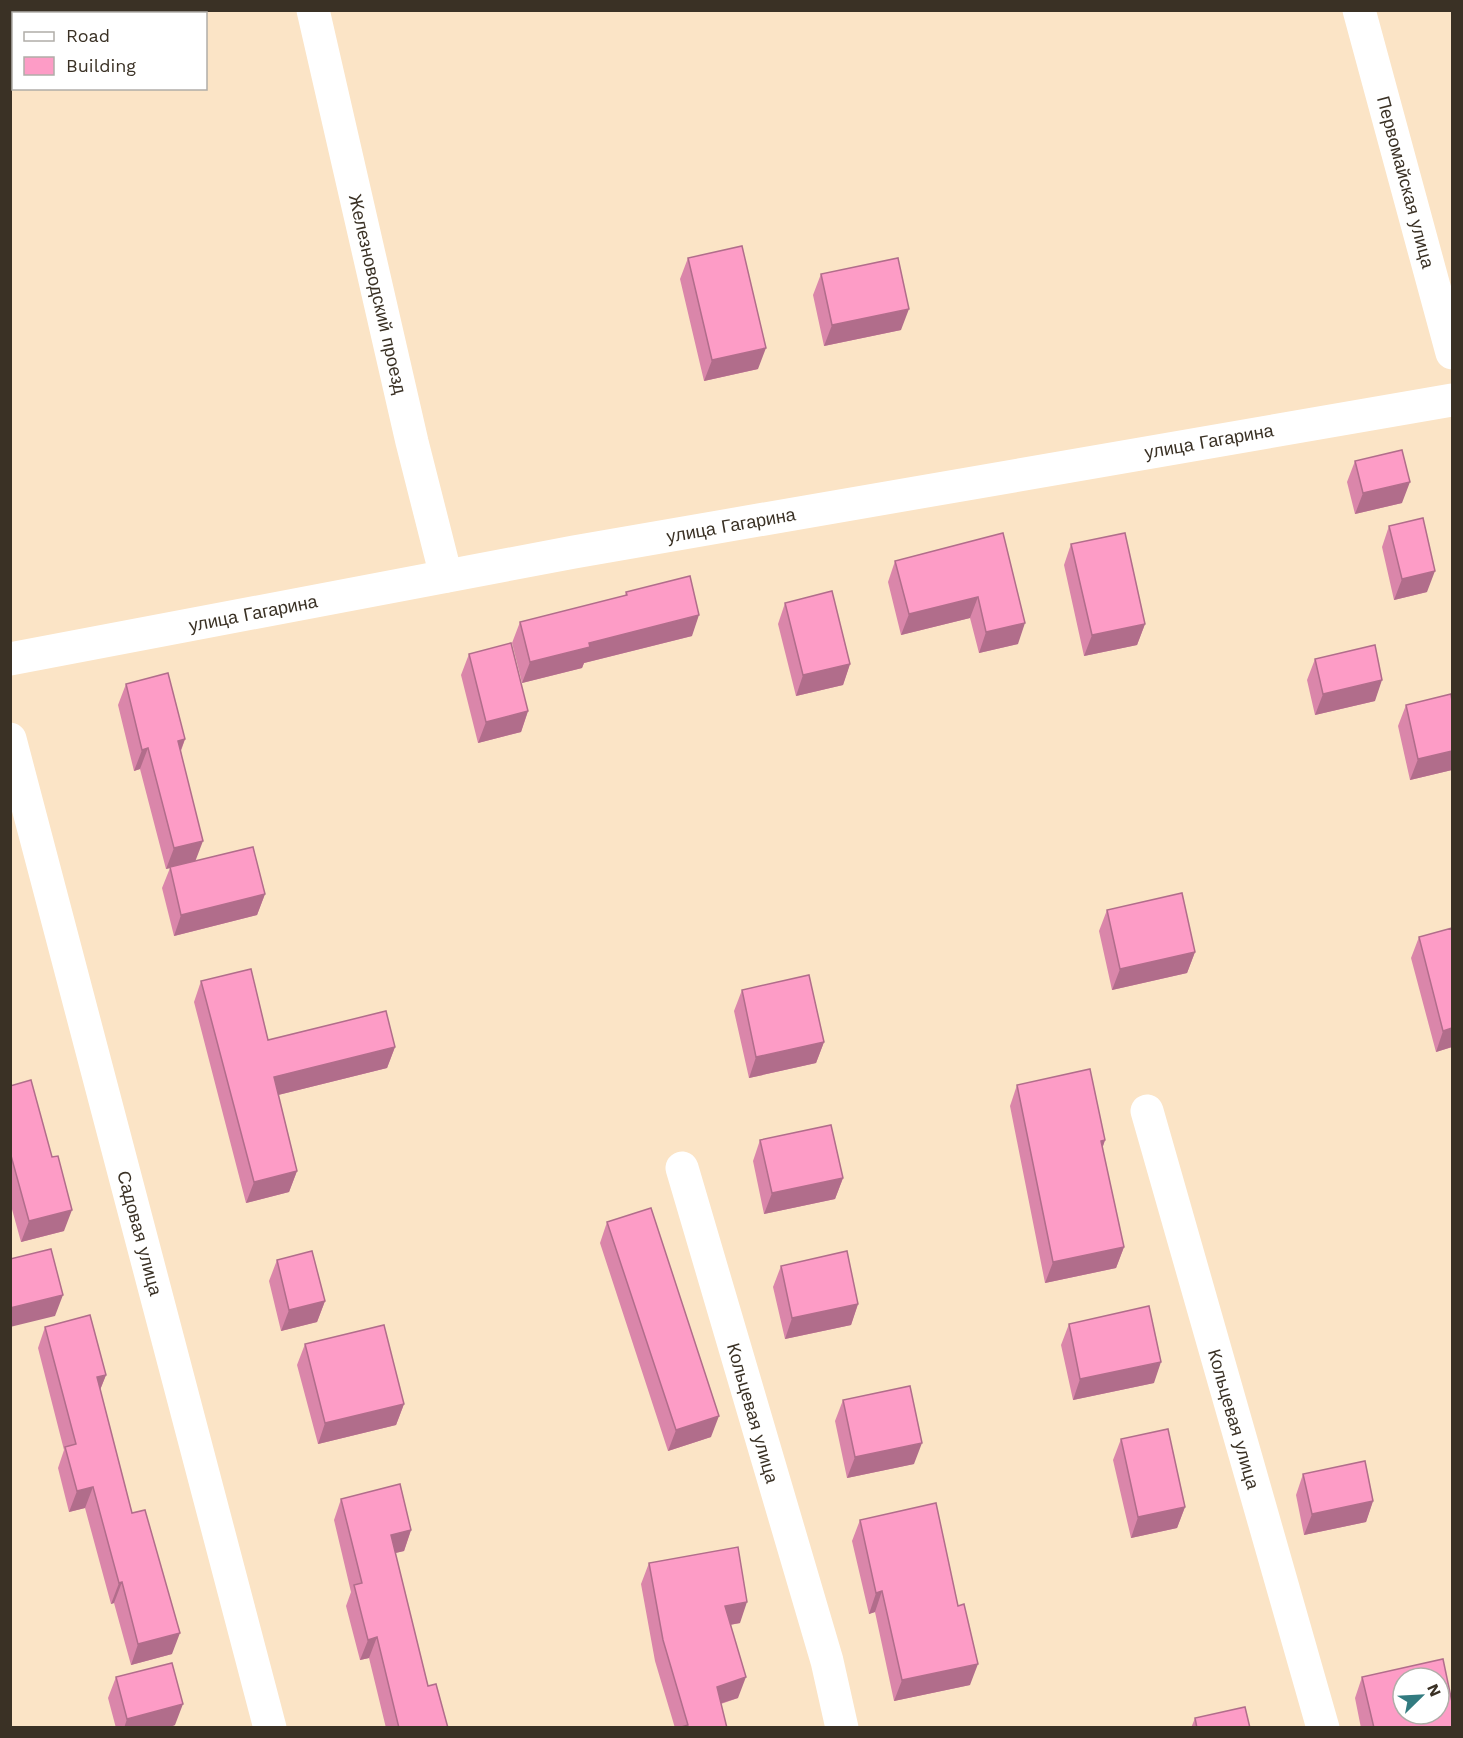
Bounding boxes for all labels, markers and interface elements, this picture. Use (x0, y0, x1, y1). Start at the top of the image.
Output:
legend (12, 12, 207, 90)
text: Road (66, 25, 110, 46)
text: Building (66, 55, 136, 76)
street label: Первомайская улица (1373, 94, 1439, 271)
street label: Железноводский проезд (345, 192, 411, 396)
street label: улица Гагарина (1143, 419, 1276, 463)
street label: улица Гагарина (665, 503, 798, 547)
street label: улица Гагарина (187, 590, 320, 636)
street label: Садовая улица (113, 1168, 167, 1299)
street label: Кольцевая улица (723, 1340, 783, 1486)
street label: Кольцевая улица (1204, 1346, 1264, 1492)
north arrow (1391, 1666, 1451, 1726)
text: N (1423, 1681, 1445, 1699)

